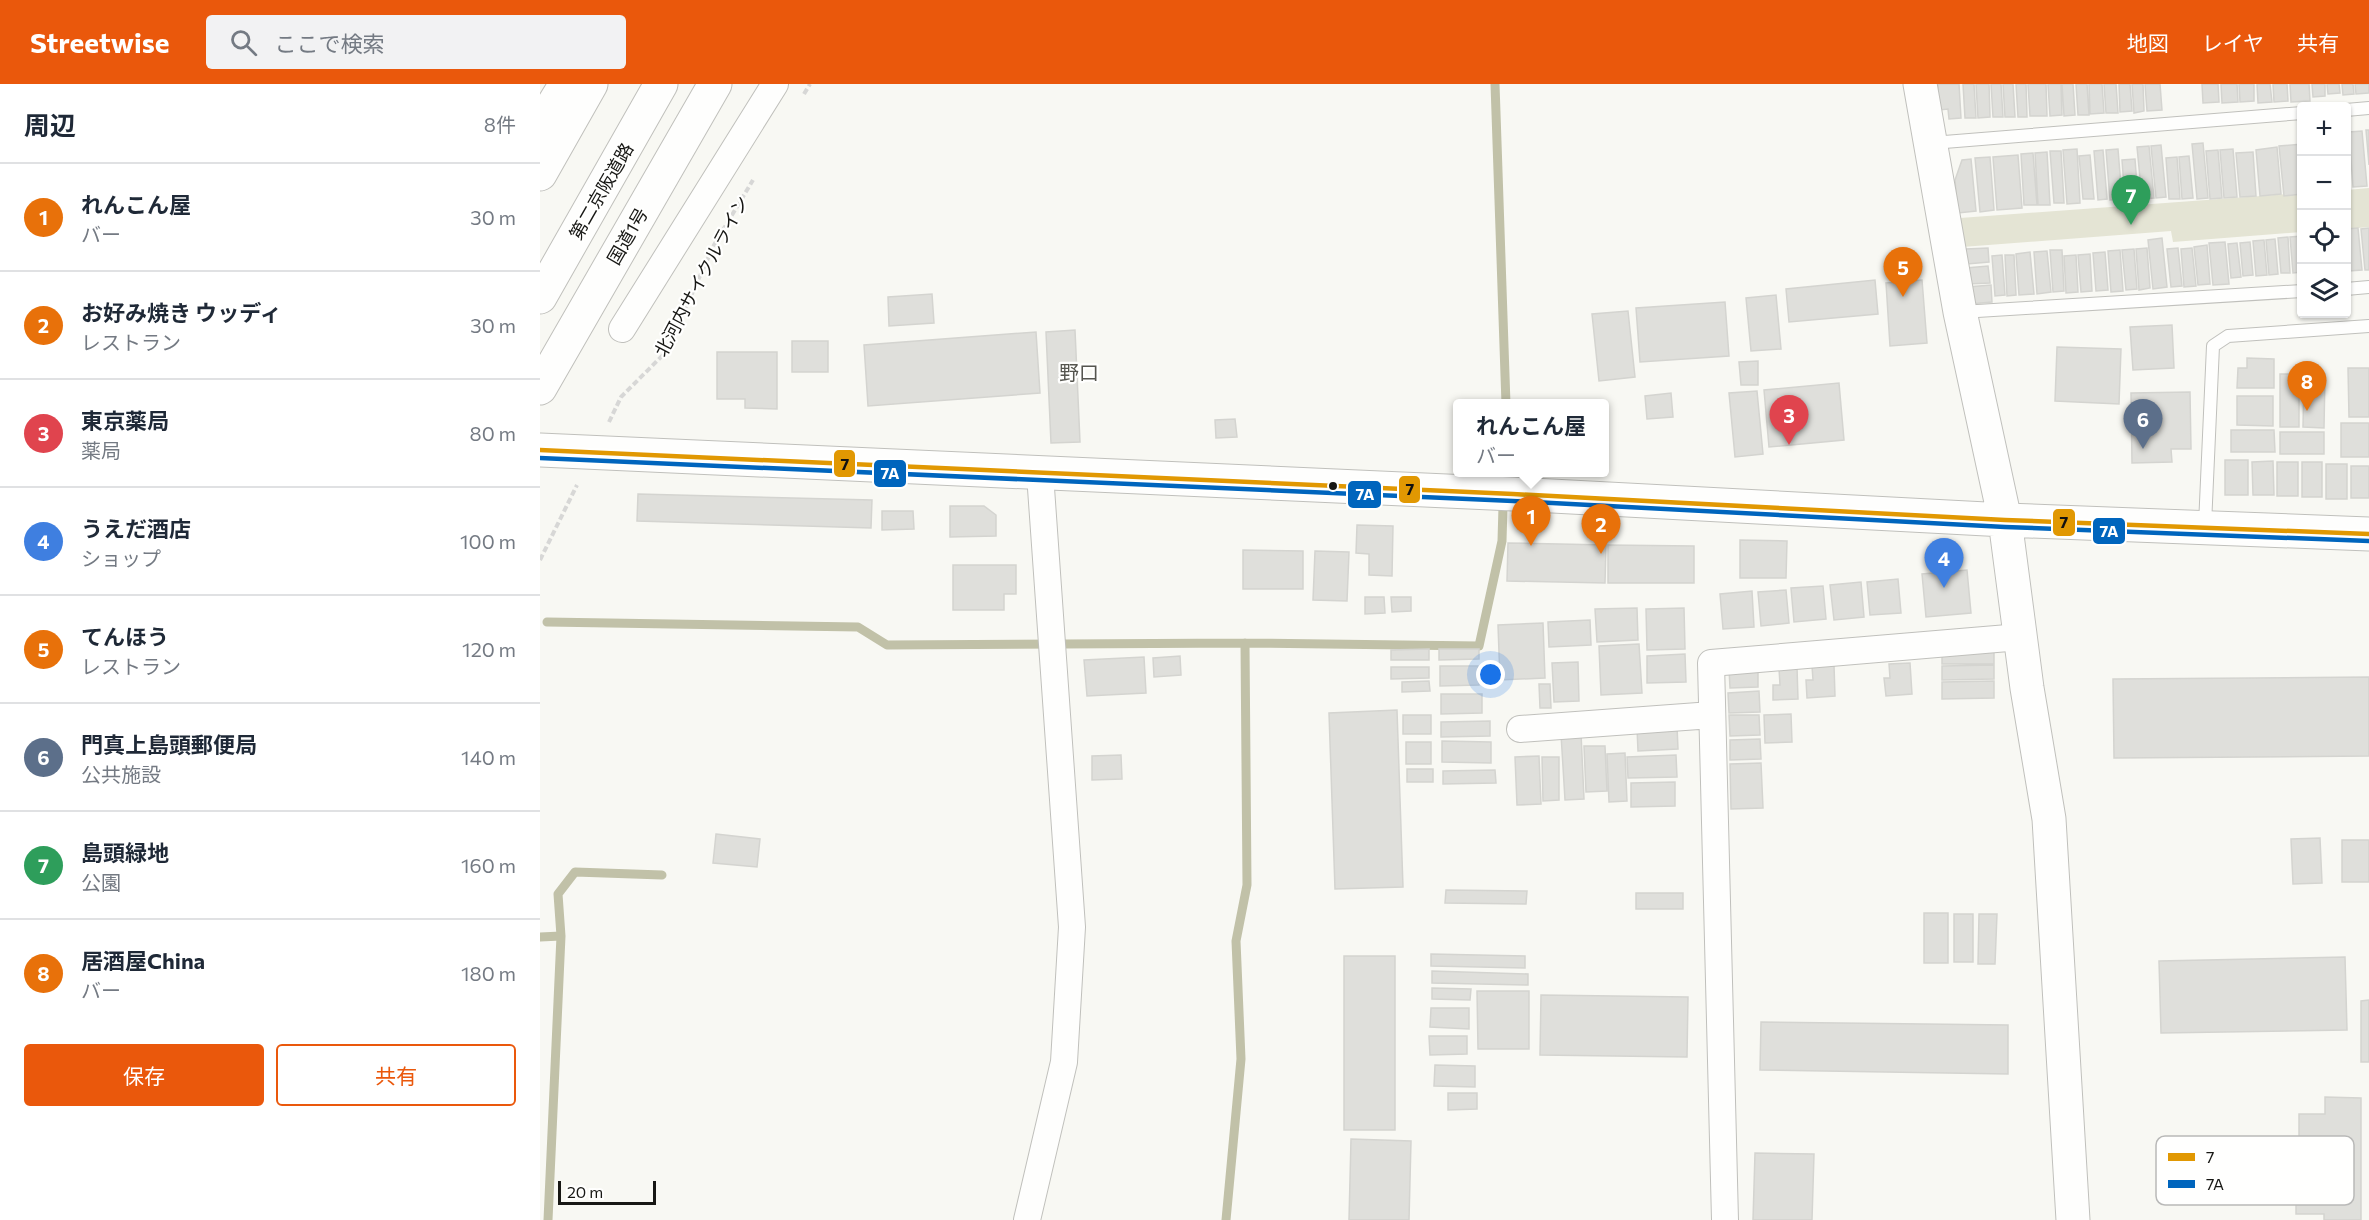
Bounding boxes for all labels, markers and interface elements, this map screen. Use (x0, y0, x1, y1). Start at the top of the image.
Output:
search box (206, 15, 626, 69)
text: Streetwise (30, 25, 170, 59)
icon: search (227, 26, 260, 59)
text: ここで検索 (275, 30, 385, 57)
text: 地図 (2127, 30, 2169, 55)
text: レイヤ (2202, 30, 2264, 55)
text: 共有 (2297, 30, 2339, 55)
map controls (2297, 102, 2351, 318)
button: + (2297, 102, 2351, 156)
text: 周辺 (24, 109, 76, 140)
text: 8件 (484, 112, 516, 136)
street label: 第二京阪道路 (564, 139, 638, 243)
button: − (2297, 156, 2351, 210)
pin: 7 (2112, 176, 2150, 225)
text: れんこん屋 (81, 191, 191, 218)
street label: 北河内サイクルライン (649, 192, 753, 360)
street label: 国道1号 (602, 204, 652, 268)
text: 1 (39, 205, 48, 229)
text: 30 m (470, 205, 516, 229)
button: locate (2297, 210, 2351, 264)
text: バー (81, 222, 121, 246)
pin: 5 (1884, 248, 1922, 297)
button: layers (2297, 264, 2351, 318)
text: お好み焼き ウッディ (81, 299, 282, 326)
text: 2 (38, 313, 49, 337)
text: 30 m (470, 313, 516, 337)
text: レストラン (81, 330, 181, 354)
district label: 野口 (1059, 360, 1099, 384)
pin: 8 (2288, 362, 2326, 411)
pin: 3 (1770, 396, 1808, 445)
popup (1453, 399, 1609, 477)
pin: 6 (2124, 400, 2162, 449)
text: 東京薬局 (81, 407, 169, 434)
text: れんこん屋 (1476, 412, 1586, 439)
text: 3 (38, 421, 49, 445)
text: 80 m (470, 421, 516, 445)
text: 薬局 (81, 438, 121, 462)
text: バー (1476, 443, 1516, 467)
line badge: 7 (833, 449, 856, 478)
text: 7 (841, 454, 850, 473)
line badge: 7A (873, 459, 907, 488)
text: 7A (880, 463, 900, 482)
line badge: 7 (1398, 475, 1421, 504)
text: 7 (1406, 479, 1415, 498)
unlabelled marker (1327, 480, 1339, 492)
line badge: 7A (1347, 480, 1382, 509)
text: 7A (1355, 484, 1375, 503)
pin: 1 (1512, 496, 1550, 546)
pin: 2 (1582, 504, 1620, 554)
line badge: 7 (2052, 508, 2076, 537)
text: 7 (2060, 512, 2069, 531)
text: うえだ酒店 (81, 515, 191, 542)
line badge: 7A (2092, 517, 2126, 545)
text: 7A (2099, 521, 2119, 540)
text: 4 (37, 529, 50, 553)
text: 100 m (460, 529, 516, 553)
pin: 4 (1924, 538, 1964, 588)
text: ショップ (81, 546, 161, 570)
text: てんほう (81, 623, 169, 650)
text: 5 (38, 637, 49, 661)
text: 120 m (462, 637, 516, 661)
text: レストラン (81, 654, 181, 678)
your location (1476, 660, 1505, 689)
text: 門真上島頭郵便局 (81, 731, 257, 758)
text: 6 (37, 745, 50, 769)
text: 140 m (461, 745, 516, 769)
text: 公共施設 (81, 762, 161, 786)
text: 島頭緑地 (81, 839, 169, 866)
text: 7 (38, 853, 49, 877)
text: 160 m (461, 853, 516, 877)
text: 公園 (81, 870, 121, 894)
text: 居酒屋China (81, 947, 205, 974)
text: 8 (37, 961, 50, 985)
text: 180 m (461, 961, 516, 985)
text: バー (81, 978, 121, 1002)
button: 保存 (24, 1044, 264, 1106)
button: 共有 (276, 1044, 516, 1106)
legend (2156, 1136, 2354, 1205)
text: 7 (2206, 1147, 2214, 1166)
text: 7A (2206, 1174, 2224, 1193)
scale bar (558, 1178, 656, 1206)
text: 20 m (567, 1182, 603, 1201)

